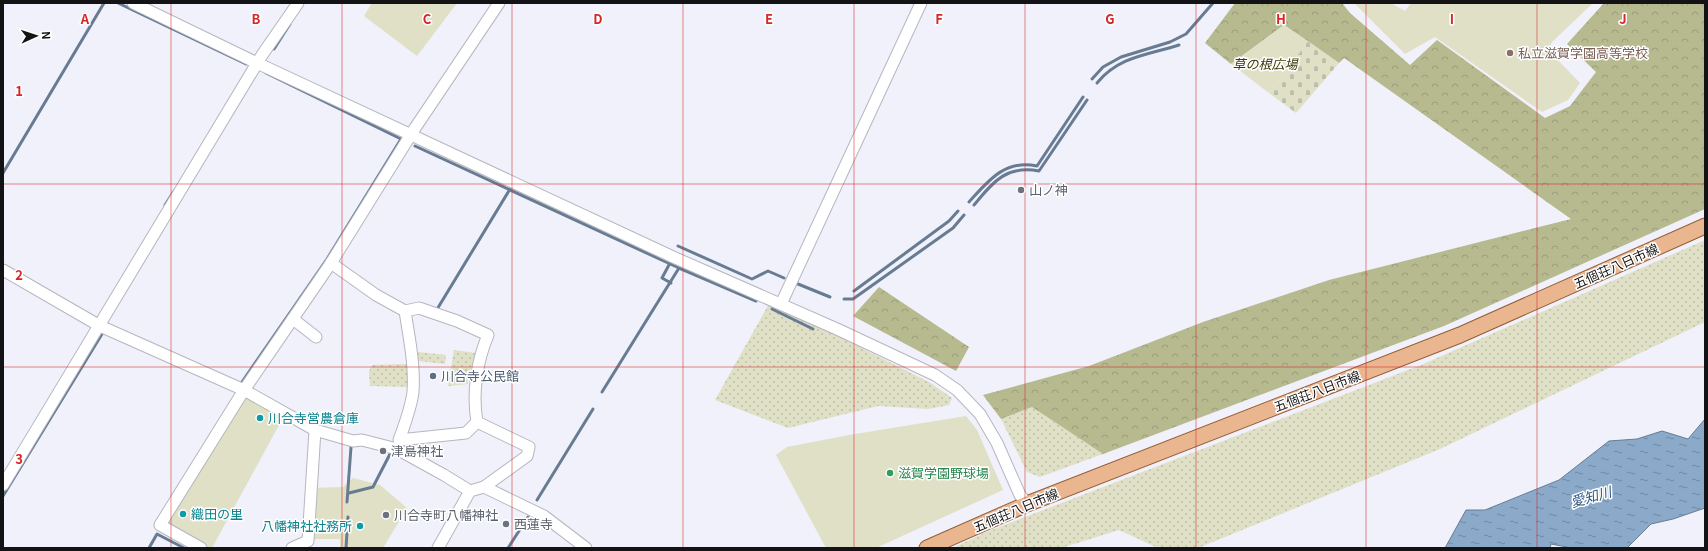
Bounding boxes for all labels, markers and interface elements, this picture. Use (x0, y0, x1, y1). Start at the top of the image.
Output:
text: A (80, 9, 90, 28)
text: B (252, 9, 261, 28)
text: C (423, 9, 432, 28)
text: D (593, 9, 603, 28)
text: E (765, 9, 773, 28)
text: F (935, 9, 943, 28)
text: G (1105, 9, 1115, 28)
text: H (1276, 9, 1286, 28)
text: I (1450, 9, 1454, 28)
text: J (1619, 9, 1627, 28)
north arrow (16, 16, 56, 56)
text: N (39, 31, 55, 40)
place label: 私立滋賀学園高等学校 (1518, 43, 1648, 62)
marker: 私立滋賀学園高等学校 (1505, 48, 1515, 58)
park label: 草の根広場 (1232, 54, 1299, 73)
text: 1 (15, 81, 23, 100)
place label: 山ノ神 (1029, 180, 1068, 199)
marker: 山ノ神 (1016, 185, 1026, 195)
street label: 五個荘八日市線 (1570, 238, 1661, 293)
text: 2 (15, 265, 23, 284)
street label: 五個荘八日市線 (1271, 365, 1363, 416)
place label: 川合寺公民館 (441, 366, 519, 385)
marker: 川合寺公民館 (428, 371, 438, 381)
place label: 川合寺営農倉庫 (268, 408, 359, 427)
marker: 川合寺営農倉庫 (255, 413, 265, 423)
place label: 津島神社 (391, 441, 443, 460)
marker: 津島神社 (378, 446, 388, 456)
text: 3 (15, 449, 23, 468)
place label: 滋賀学園野球場 (898, 463, 989, 482)
marker: 滋賀学園野球場 (885, 468, 895, 478)
water label: 愛知川 (1568, 480, 1616, 511)
street label: 五個荘八日市線 (970, 483, 1061, 536)
place label: 織田の里 (191, 504, 243, 523)
place label: 川合寺町八幡神社 (394, 505, 498, 524)
marker: 織田の里 (178, 509, 188, 519)
marker: 川合寺町八幡神社 (381, 510, 391, 520)
place label: 西蓮寺 (514, 514, 553, 533)
place label: 八幡神社社務所 (261, 516, 352, 535)
marker: 西蓮寺 (501, 519, 511, 529)
marker: 八幡神社社務所 (355, 521, 365, 531)

